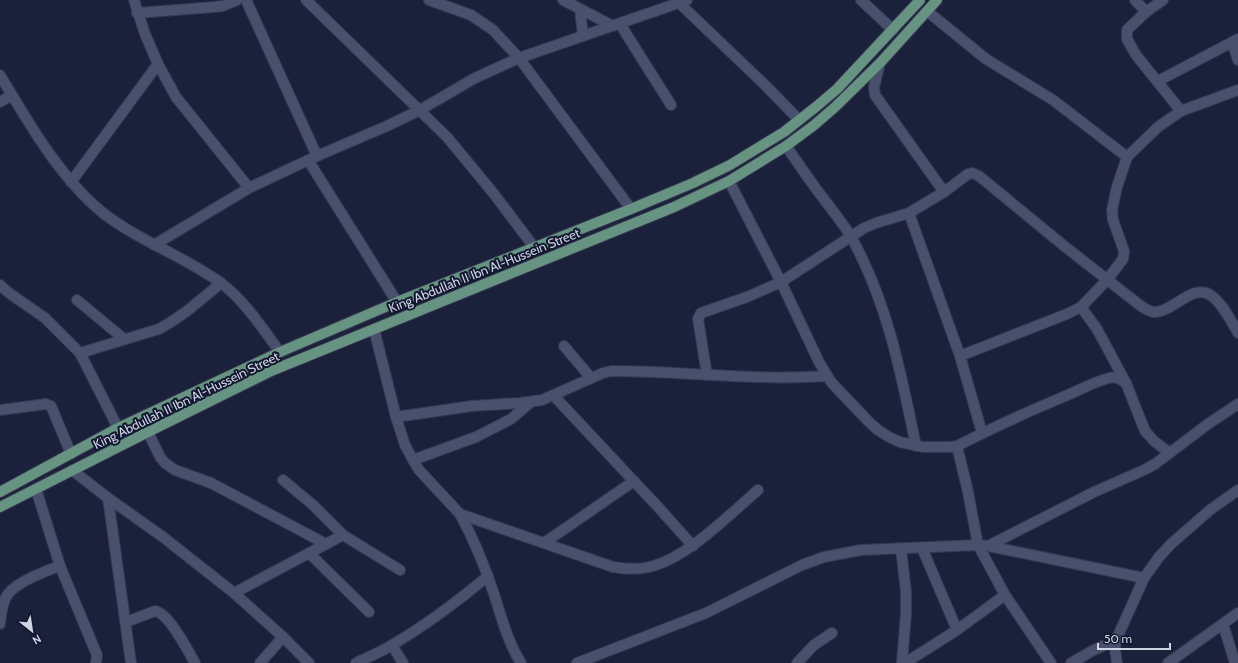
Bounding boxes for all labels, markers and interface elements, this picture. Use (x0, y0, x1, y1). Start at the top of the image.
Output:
street label: King Abdullah II Ibn Al-Hussein Street (386, 224, 583, 316)
street label: King Abdullah II Ibn Al-Hussein Street (90, 348, 282, 452)
north arrow (12, 611, 52, 651)
scale bar (1098, 625, 1170, 651)
text: 50 m (1104, 631, 1132, 646)
text: N (30, 632, 44, 648)

